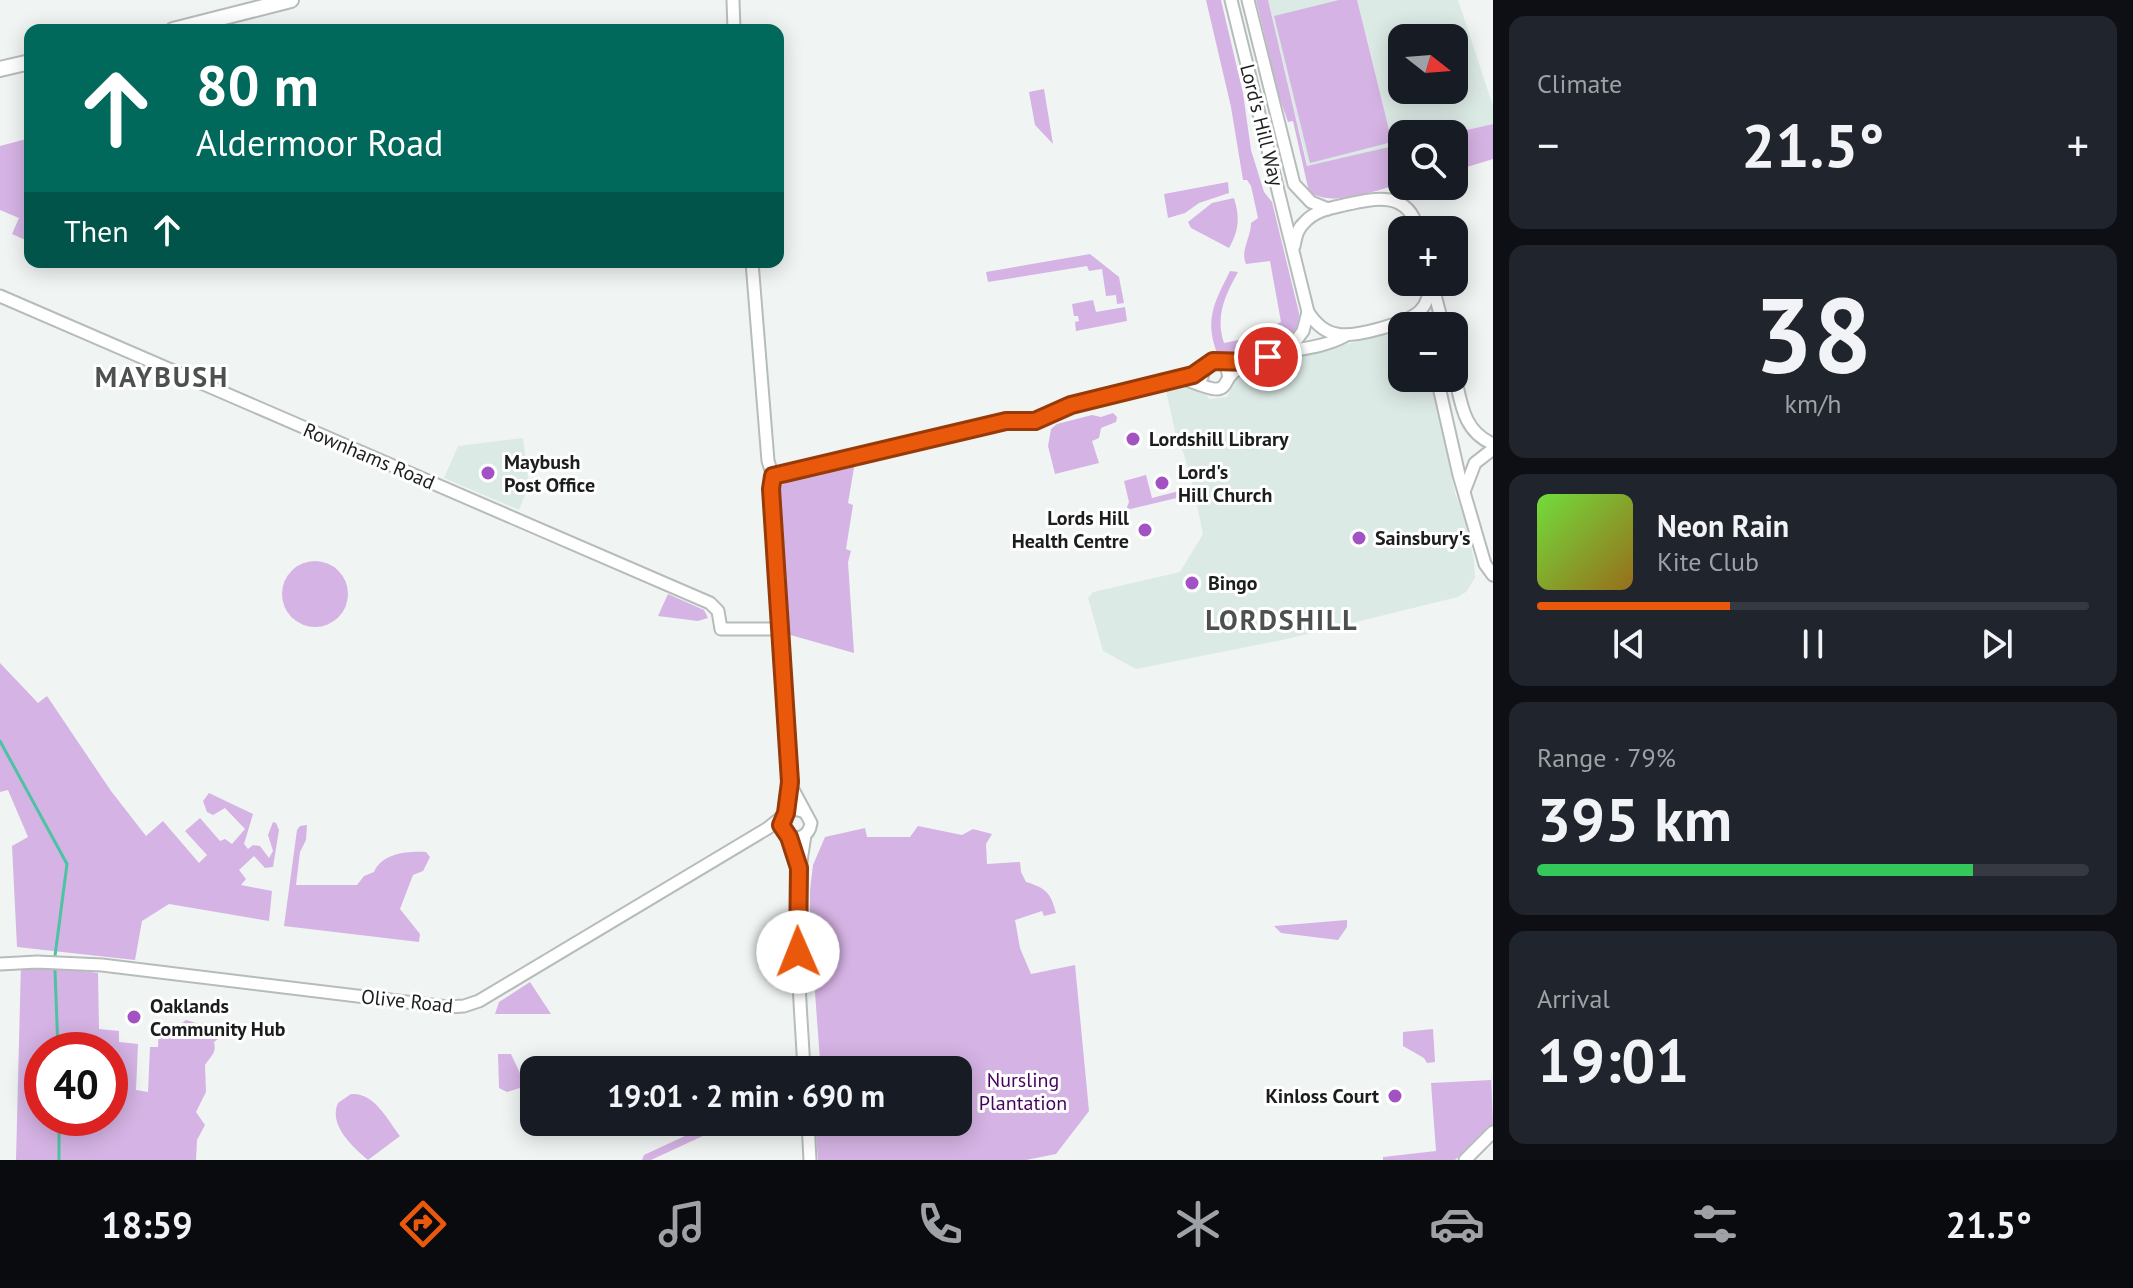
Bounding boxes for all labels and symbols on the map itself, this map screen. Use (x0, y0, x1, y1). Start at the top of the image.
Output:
north arrow (1388, 24, 1468, 104)
street label: Lord's Hill Way (1234, 61, 1290, 189)
pin (1234, 323, 1302, 391)
district label: MAYBUSH (95, 358, 229, 395)
street label: Rownhams Road (299, 417, 439, 495)
place label: Lordshill Library (1149, 426, 1289, 452)
marker: Lordshill Library (1124, 430, 1142, 448)
place label: Maybush Post Office (504, 449, 595, 498)
place label: Lord's Hill Church (1178, 459, 1272, 508)
marker: Maybush Post Office (479, 464, 497, 482)
marker: Lord's Hill Church (1153, 474, 1171, 492)
place label: Lords Hill Health Centre (1012, 505, 1129, 554)
marker: Lords Hill Health Centre (1136, 521, 1154, 539)
place label: Sainsbury's (1375, 525, 1470, 551)
marker: Sainsbury's (1350, 529, 1368, 547)
place label: Bingo (1208, 570, 1258, 596)
marker: Bingo (1183, 574, 1201, 592)
district label: LORDSHILL (1205, 601, 1359, 638)
position arrow (756, 910, 840, 994)
street label: Olive Road (360, 983, 454, 1019)
place label: Oaklands Community Hub (150, 993, 286, 1042)
marker: Oaklands Community Hub (125, 1008, 143, 1026)
speed limit sign: 40 (24, 1032, 128, 1136)
park label: Nursling Plantation (979, 1067, 1067, 1116)
place label: Kinloss Court (1265, 1083, 1379, 1109)
marker: Kinloss Court (1386, 1087, 1404, 1105)

